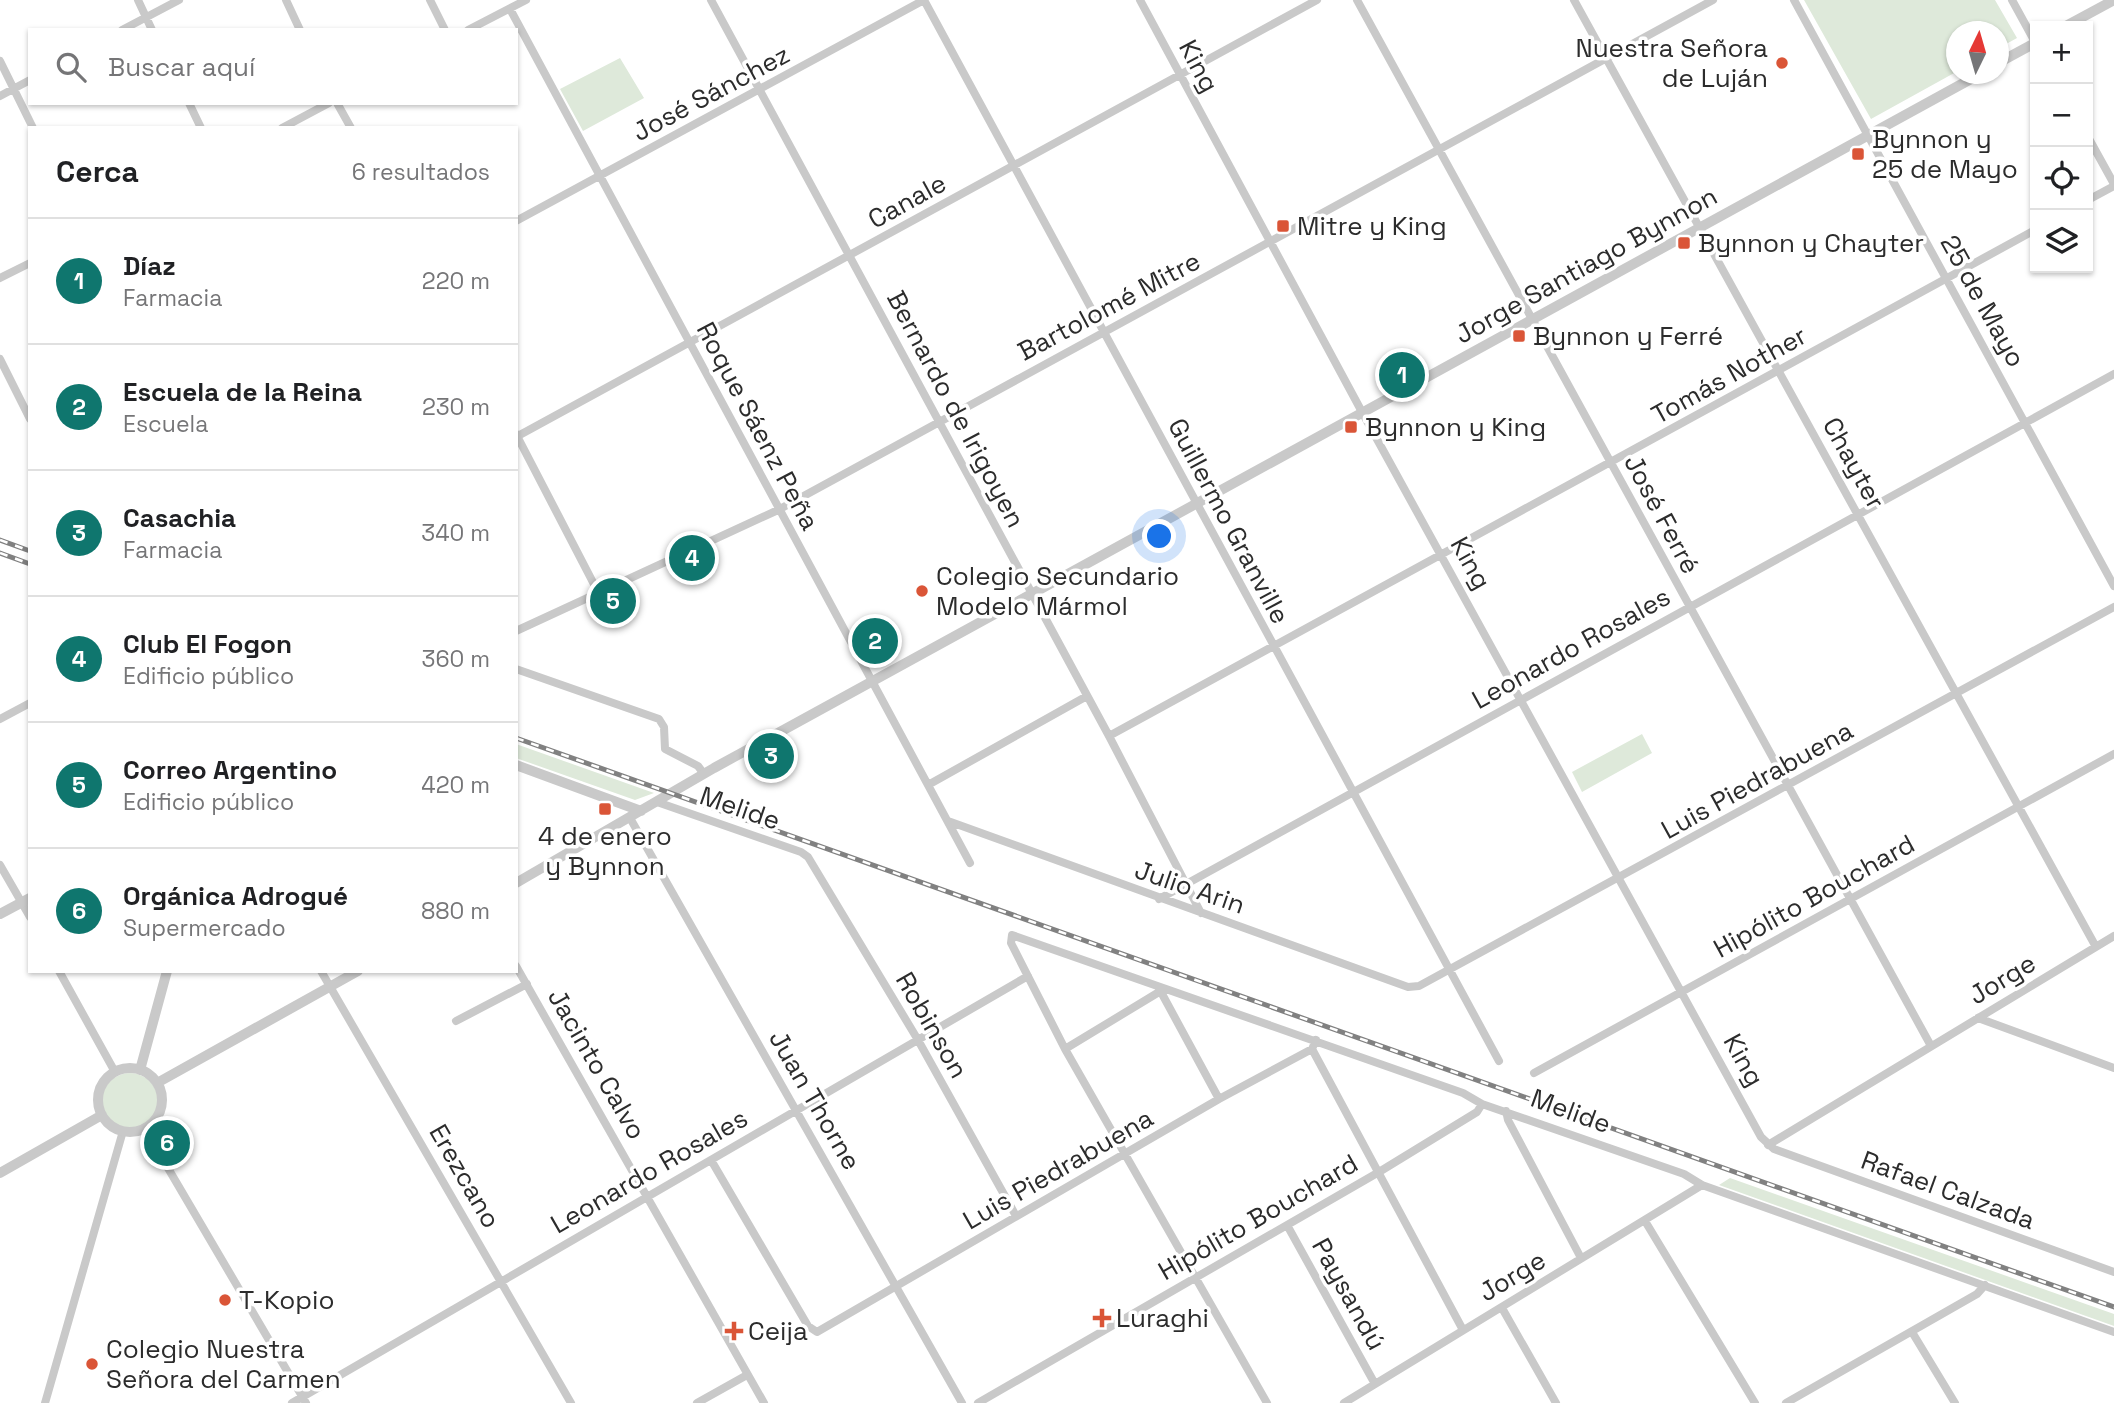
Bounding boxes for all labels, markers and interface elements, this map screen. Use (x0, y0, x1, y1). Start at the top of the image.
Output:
north arrow (1946, 21, 2009, 84)
map controls (2030, 21, 2093, 273)
button: + (2030, 21, 2093, 84)
search box (28, 28, 518, 105)
place label: Nuestra Señora de Luján (1575, 31, 1768, 95)
street label: King (1171, 34, 1227, 98)
street label: José Sánchez (626, 37, 796, 149)
icon: search (52, 48, 90, 86)
text: Buscar aquí (108, 50, 255, 84)
marker: Nuestra Señora de Luján (1774, 55, 1790, 71)
button: − (2030, 84, 2093, 147)
place label: Bynnon y 25 de Mayo (1872, 122, 2018, 186)
marker: Bynnon y 25 de Mayo (1850, 146, 1866, 162)
button: locate (2030, 147, 2093, 210)
text: Cerca (56, 152, 139, 191)
text: 6 resultados (352, 157, 490, 187)
street label: Canale (862, 166, 952, 236)
street label: Jorge Santiago Bynnon (1449, 179, 1723, 351)
place label: Mitre y King (1297, 209, 1447, 243)
button: layers (2030, 210, 2093, 273)
marker: Mitre y King (1275, 218, 1291, 234)
place label: Bynnon y Chayter (1698, 226, 1924, 260)
street label: 25 de Mayo (1933, 229, 2033, 373)
marker: Bynnon y Chayter (1676, 235, 1692, 251)
street label: Bartolomé Mitre (1012, 244, 1206, 368)
text: Díaz (123, 249, 176, 283)
text: 1 (74, 266, 84, 296)
text: 220 m (422, 266, 490, 296)
text: Farmacia (123, 283, 222, 313)
street label: Bernardo de Irigoyen (879, 285, 1033, 533)
street label: Roque Sáenz Peña (689, 316, 827, 536)
street label: Tomás Nother (1645, 318, 1813, 432)
place label: Bynnon y Ferré (1533, 319, 1723, 353)
marker: Bynnon y Ferré (1511, 328, 1527, 344)
pin: 1 (1379, 349, 1425, 401)
text: Escuela de la Reina (123, 375, 362, 409)
text: 2 (72, 392, 86, 422)
text: 230 m (422, 392, 490, 422)
text: Escuela (123, 409, 208, 439)
place label: Bynnon y King (1365, 410, 1546, 444)
street label: Chayter (1815, 411, 1893, 515)
street label: Guillermo Granville (1160, 412, 1298, 630)
marker: Bynnon y King (1343, 419, 1359, 435)
street label: José Ferré (1616, 448, 1708, 580)
text: Casachia (123, 501, 236, 535)
text: 3 (72, 518, 86, 548)
text: 340 m (421, 518, 490, 548)
your location (1142, 519, 1176, 553)
street label: King (1443, 531, 1499, 595)
pin: 4 (669, 532, 715, 584)
text: Farmacia (123, 535, 222, 565)
place label: Colegio Secundario Modelo Mármol (936, 559, 1179, 623)
pin: 5 (590, 575, 636, 627)
street label: Leonardo Rosales (1466, 579, 1676, 717)
marker: Colegio Secundario Modelo Mármol (914, 583, 930, 599)
pin: 2 (852, 615, 898, 667)
text: Club El Fogon (123, 627, 292, 661)
text: 4 (72, 644, 86, 674)
text: 360 m (422, 644, 490, 674)
text: Edificio público (123, 661, 294, 691)
street label: Luis Piedrabuena (1655, 713, 1859, 847)
pin: 3 (748, 730, 794, 782)
text: Correo Argentino (123, 753, 337, 787)
text: 5 (72, 770, 86, 800)
text: 420 m (421, 770, 490, 800)
street label: Melide (695, 778, 785, 838)
text: Edificio público (123, 787, 294, 817)
marker: 4 de enero y Bynnon (597, 801, 613, 817)
place label: 4 de enero y Bynnon (538, 819, 672, 883)
street label: Hipólito Bouchard (1707, 827, 1921, 965)
street label: Julio Arin (1130, 852, 1250, 922)
text: Orgánica Adrogué (123, 879, 348, 913)
text: 6 (72, 896, 86, 926)
text: 880 m (421, 896, 490, 926)
text: Supermercado (123, 913, 286, 943)
street label: Jorge (1962, 946, 2042, 1012)
street label: Robinson (888, 966, 976, 1084)
street label: Jacinto Calvo (540, 982, 654, 1146)
street label: Juan Thorne (761, 1024, 869, 1176)
street label: King (1716, 1028, 1772, 1092)
street label: Melide (1526, 1081, 1616, 1141)
street label: Leonardo Rosales (544, 1101, 754, 1241)
street label: Luis Piedrabuena (957, 1101, 1159, 1237)
pin: 6 (144, 1117, 190, 1169)
street label: Erezcano (422, 1118, 508, 1234)
street label: Rafael Calzada (1856, 1143, 2040, 1237)
street label: Hipólito Bouchard (1152, 1146, 1364, 1288)
street label: Paysandú (1304, 1232, 1394, 1356)
street label: Jorge (1472, 1243, 1552, 1309)
place label: T-Kopio (239, 1283, 335, 1317)
marker: T-Kopio (217, 1292, 233, 1308)
place label: Luraghi (1116, 1301, 1209, 1335)
marker: Luraghi (1094, 1310, 1110, 1326)
place label: Ceija (748, 1314, 808, 1348)
marker: Ceija (726, 1323, 742, 1339)
place label: Colegio Nuestra Señora del Carmen (106, 1332, 341, 1396)
marker: Colegio Nuestra Señora del Carmen (84, 1356, 100, 1372)

